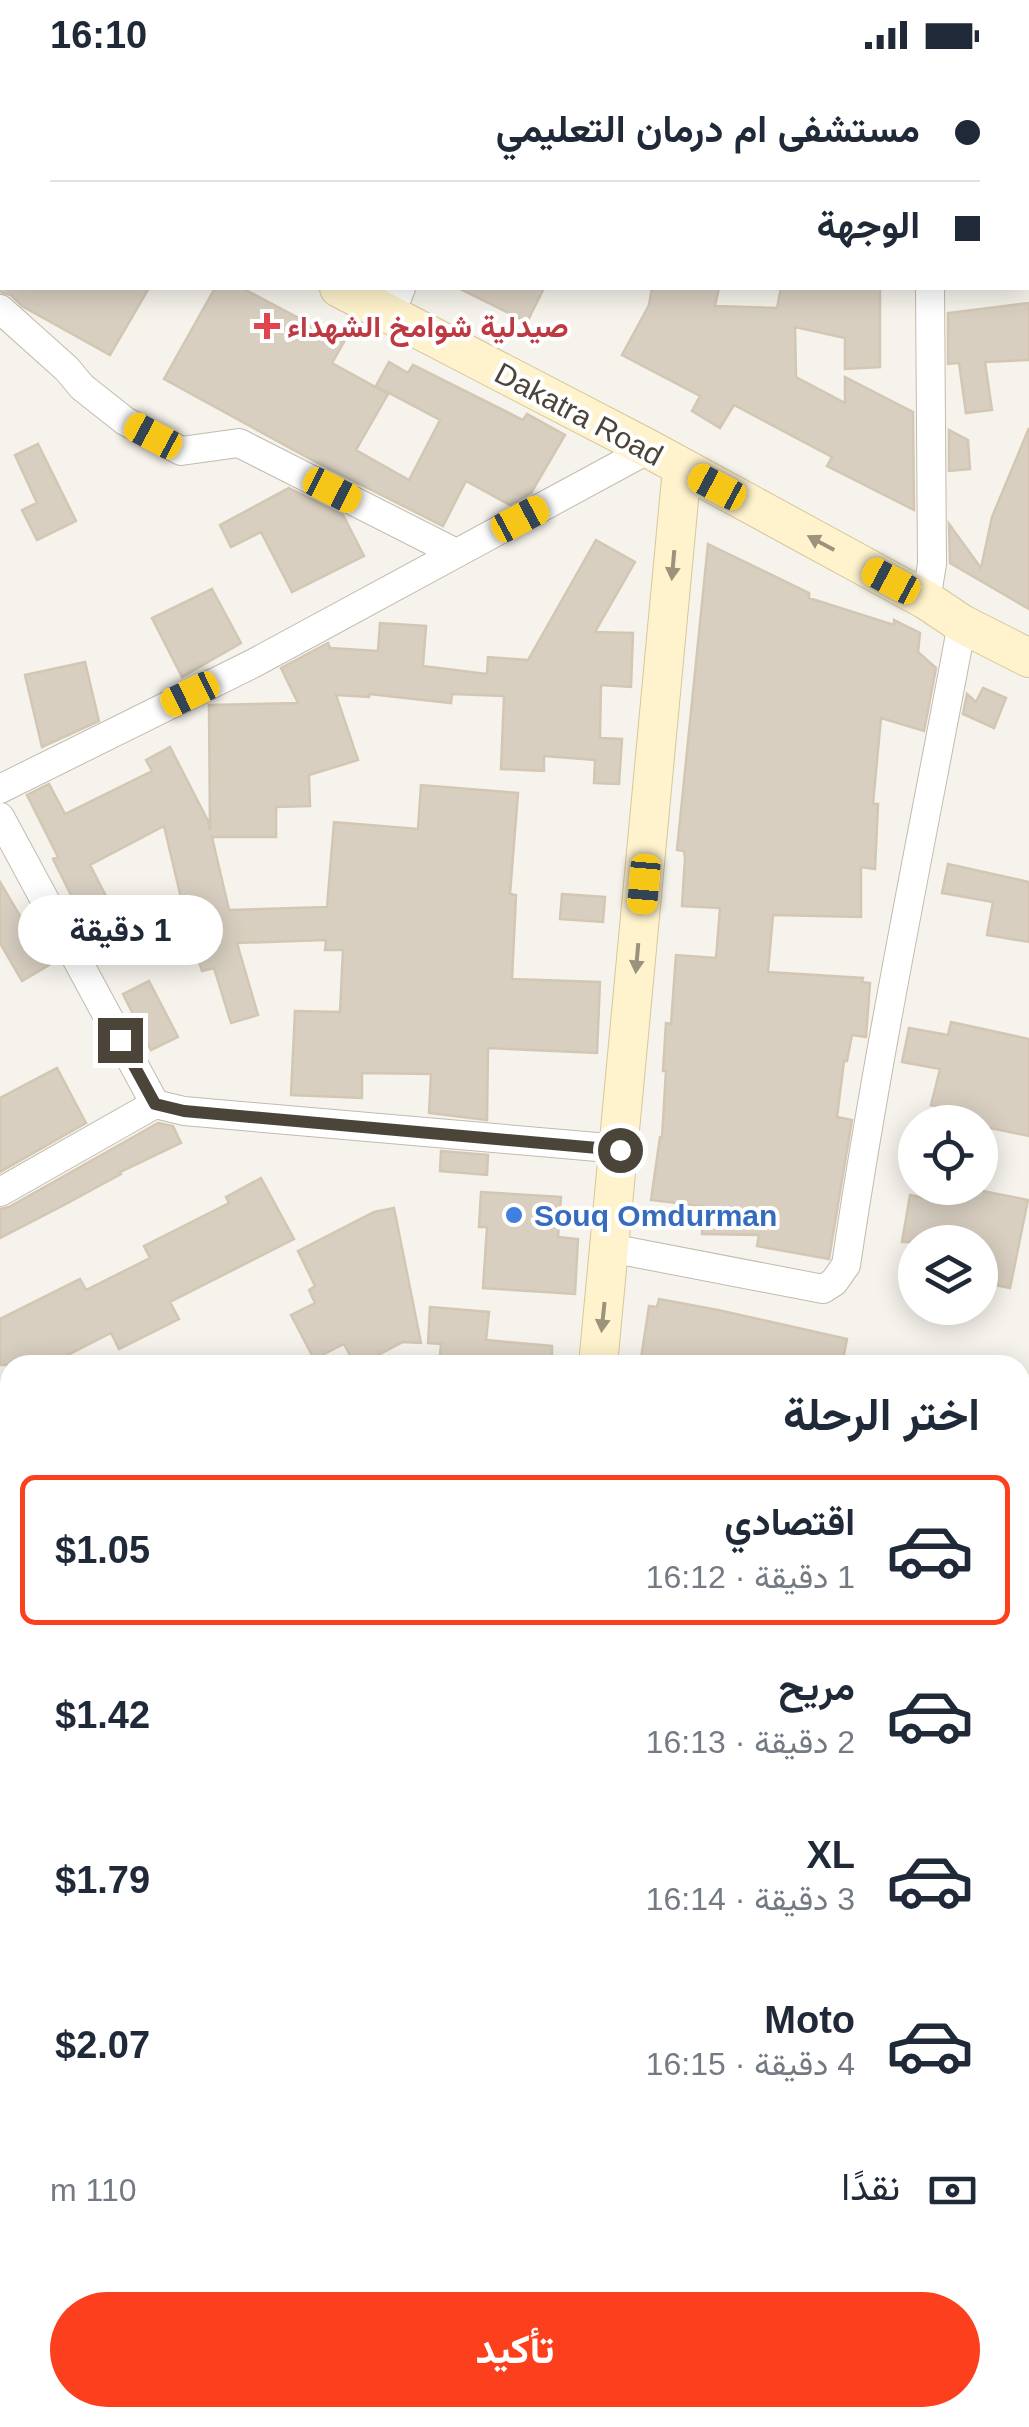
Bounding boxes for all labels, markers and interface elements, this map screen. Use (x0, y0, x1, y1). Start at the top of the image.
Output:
text: 16:10 (50, 14, 147, 56)
text: مستشفى ام درمان التعليمي (496, 108, 920, 150)
text: الوجهة (817, 204, 920, 246)
place label: صيدلية شوامخ الشهداء (287, 310, 569, 347)
marker: صيدلية شوامخ الشهداء (256, 315, 278, 337)
street label: Dakatra Road (490, 356, 668, 472)
car (119, 409, 187, 463)
car (683, 460, 751, 514)
car (298, 463, 366, 517)
car (486, 492, 554, 546)
one-way arrow (807, 535, 836, 552)
one-way arrow (665, 550, 681, 581)
car (857, 554, 925, 608)
car (156, 667, 224, 721)
car (626, 853, 662, 915)
callout: 1 دقيقة (18, 895, 222, 965)
text: 1 دقيقة (69, 912, 172, 948)
one-way arrow (629, 943, 645, 975)
route end (98, 1018, 143, 1063)
map controls (898, 1105, 998, 1325)
button: locate (898, 1105, 998, 1205)
route start (598, 1128, 643, 1173)
place label: Souq Omdurman (534, 1199, 777, 1232)
marker: Souq Omdurman (503, 1204, 525, 1226)
button: layers (898, 1225, 998, 1325)
one-way arrow (595, 1301, 611, 1333)
text: اختر الرحلة (783, 1389, 980, 1440)
text: اقتصادي (724, 1501, 855, 1543)
icon: car (885, 1505, 975, 1595)
text: $1.05 (55, 1529, 150, 1571)
text: 1 دقيقة · 16:12 (646, 1559, 855, 1595)
text: مريح (779, 1666, 855, 1708)
icon: car (885, 1670, 975, 1760)
text: $1.42 (55, 1694, 150, 1736)
text: 2 دقيقة · 16:13 (646, 1724, 855, 1760)
text: XL (806, 1834, 855, 1876)
icon: car (885, 1835, 975, 1925)
text: $1.79 (55, 1859, 150, 1901)
text: 3 دقيقة · 16:14 (646, 1881, 855, 1917)
text: Moto (764, 1999, 855, 2041)
icon: car (885, 2000, 975, 2090)
text: $2.07 (55, 2024, 150, 2066)
text: 4 دقيقة · 16:15 (646, 2046, 855, 2082)
icon: cash (925, 2163, 980, 2218)
text: نقدًا (841, 2166, 900, 2208)
text: 110 m (50, 2172, 137, 2208)
button: تأكيد (50, 2292, 980, 2407)

